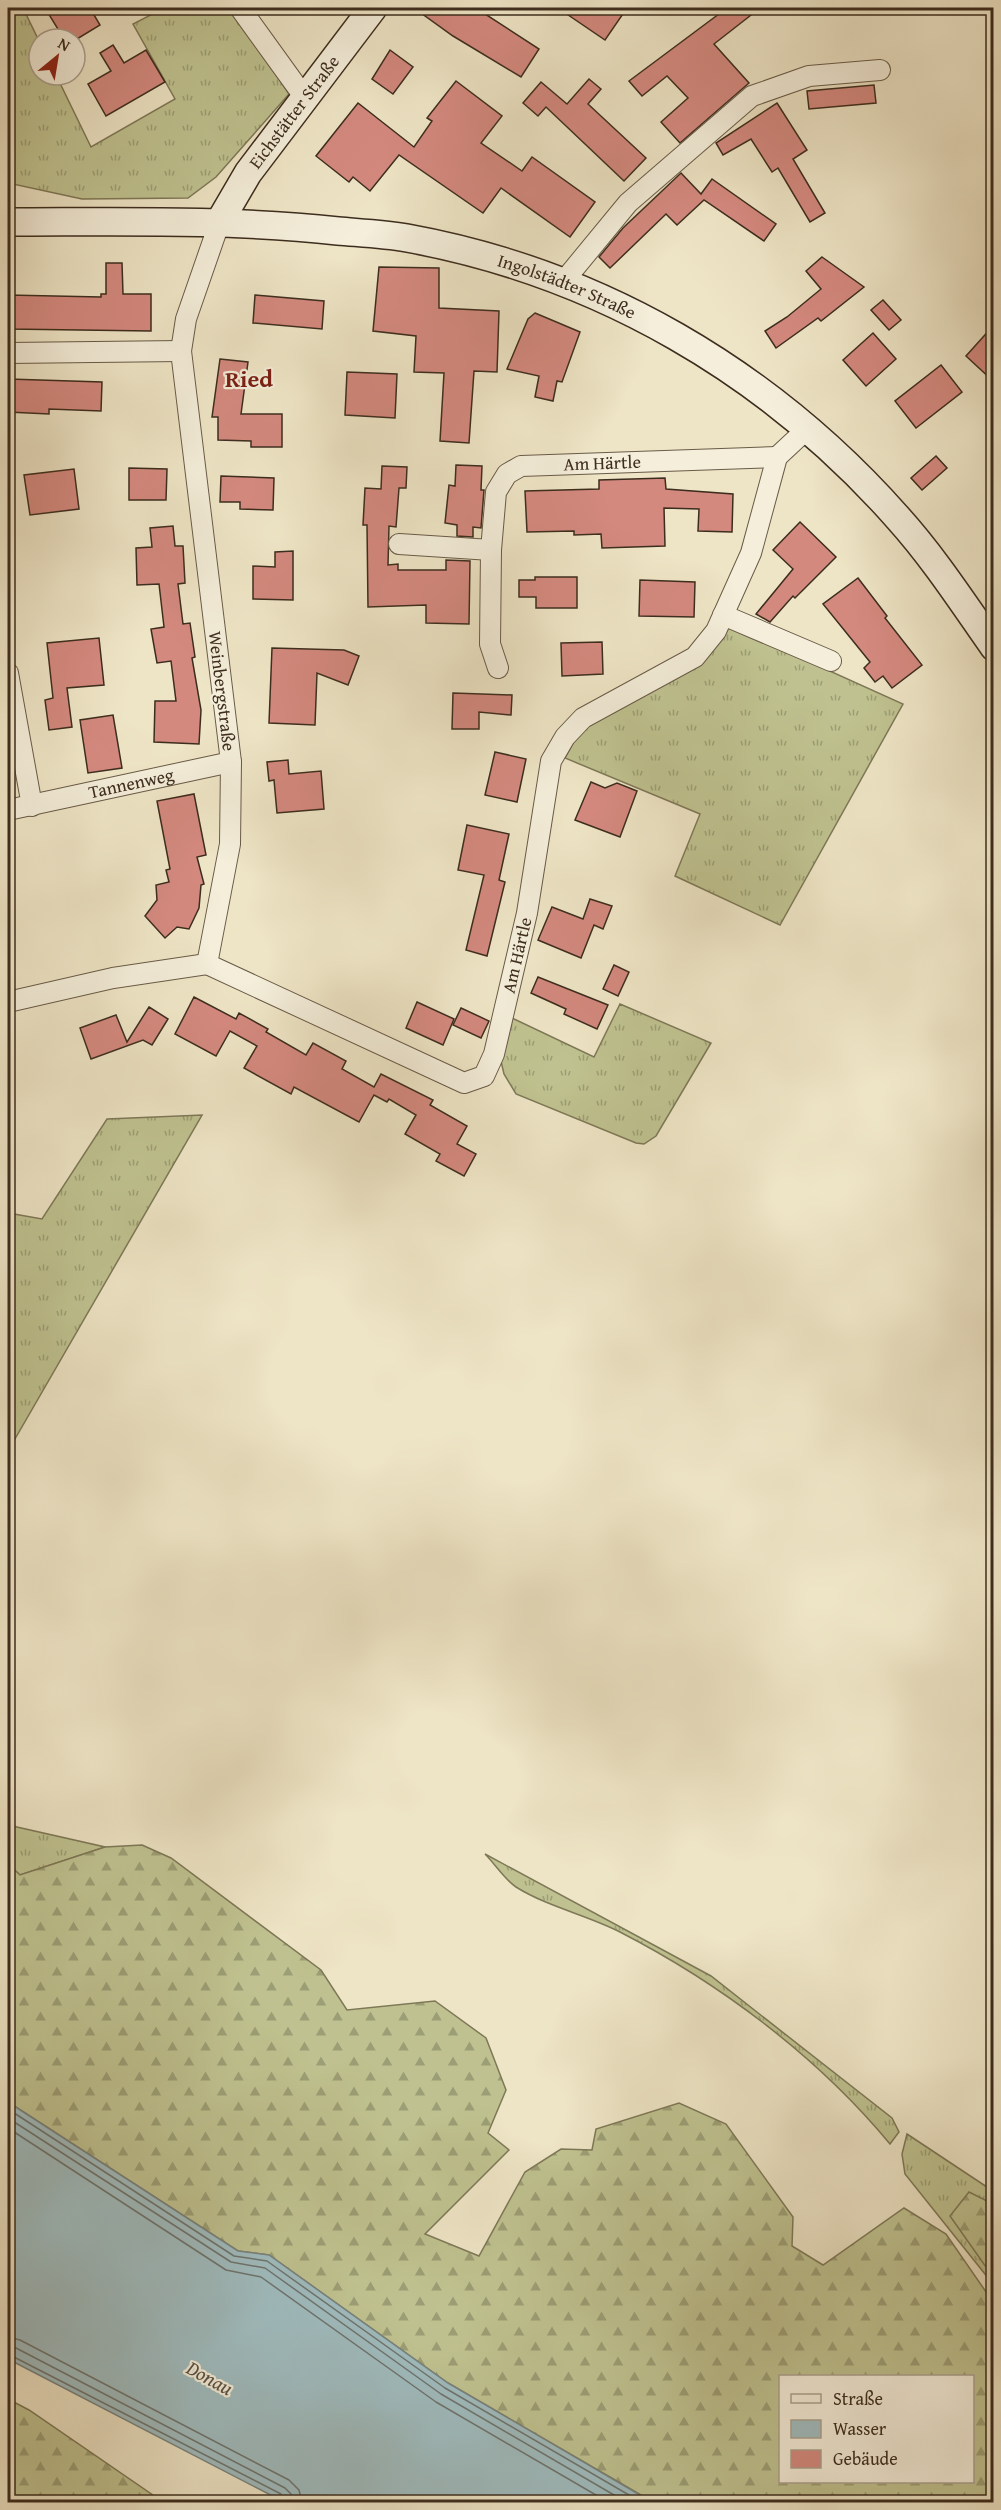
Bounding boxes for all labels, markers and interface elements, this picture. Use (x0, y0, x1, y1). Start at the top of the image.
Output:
north arrow (27, 27, 87, 87)
text: N (54, 31, 75, 57)
street label: Eichstätter Straße (242, 49, 346, 174)
street label: Ingolstädter Straße (495, 247, 641, 326)
district label: Ried (225, 361, 273, 396)
street label: Am Härtle (563, 448, 641, 477)
street label: Weinbergstraße (202, 629, 243, 752)
street label: Tannenweg (86, 761, 176, 805)
street label: Am Härtle (495, 914, 539, 996)
water label: Donau (181, 2352, 239, 2402)
legend (779, 2375, 974, 2483)
text: Straße (833, 2385, 883, 2412)
text: Wasser (833, 2415, 887, 2442)
text: Gebäude (833, 2445, 898, 2472)

